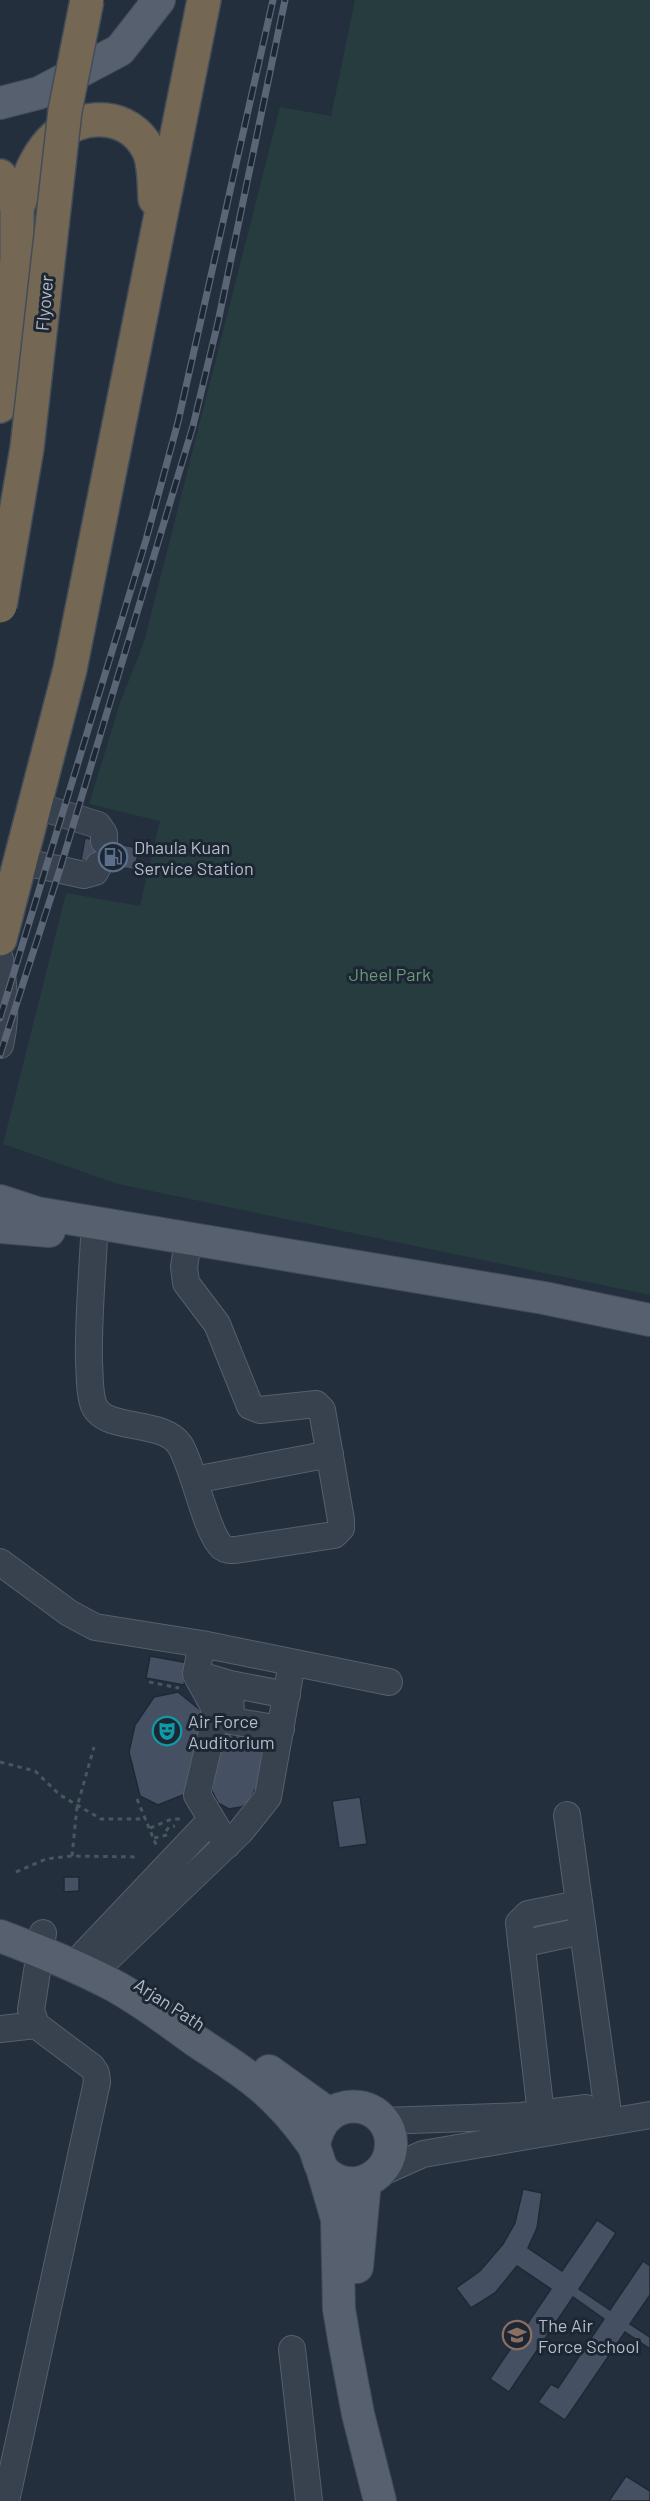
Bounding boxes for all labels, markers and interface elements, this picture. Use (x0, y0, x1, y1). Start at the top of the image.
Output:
street label: Flyover (31, 274, 57, 332)
place label: Dhaula Kuan Service Station (134, 836, 254, 879)
fuel station icon: Dhaula Kuan Service Station (97, 841, 129, 873)
park label: Jheel Park (349, 963, 431, 985)
place label: Air Force Auditorium (188, 1710, 275, 1753)
theatre icon: Air Force Auditorium (151, 1715, 183, 1747)
street label: Arjan Path (130, 1973, 210, 2035)
place label: The Air Force School (538, 2314, 639, 2357)
school or university icon: The Air Force School (501, 2319, 533, 2351)

